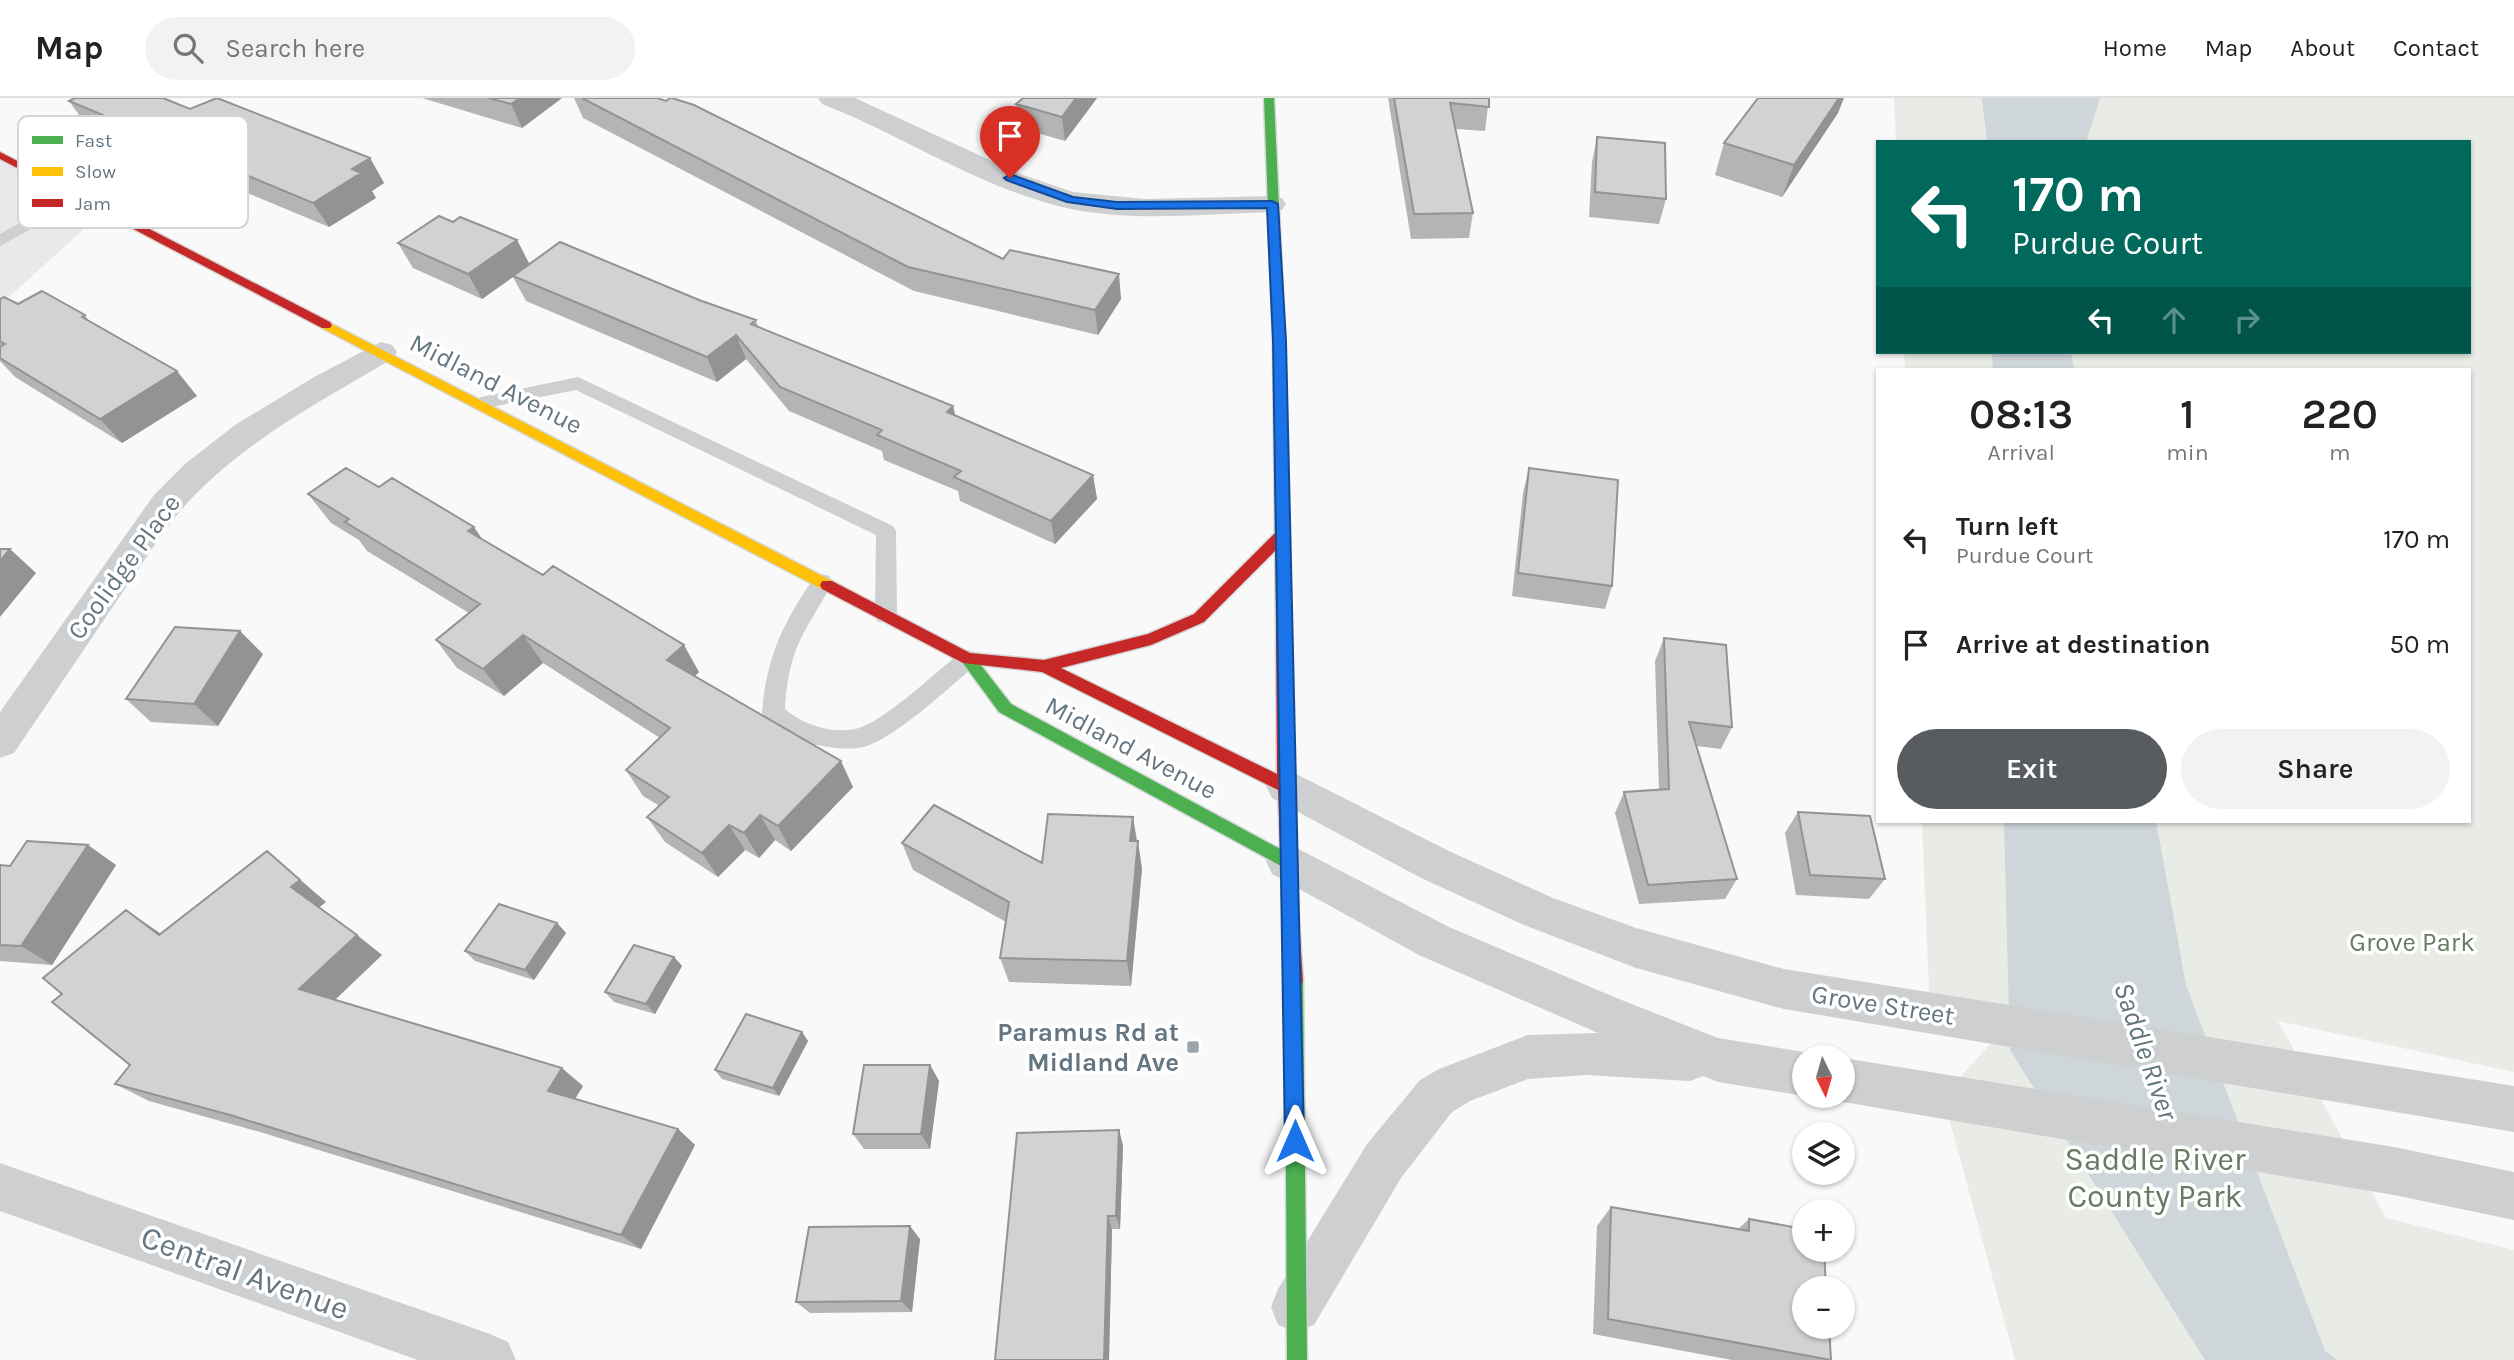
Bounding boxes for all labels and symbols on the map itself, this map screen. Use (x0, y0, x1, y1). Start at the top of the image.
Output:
pin (980, 106, 1040, 178)
legend (18, 116, 248, 228)
text: Fast (75, 130, 112, 152)
text: Slow (75, 161, 116, 183)
text: Jam (75, 193, 111, 215)
street label: Midland Avenue (404, 327, 588, 441)
street label: Coolidge Place (61, 488, 187, 646)
street label: Midland Avenue (1040, 690, 1222, 806)
park label: Grove Park (2349, 927, 2475, 958)
street label: Grove Street (1809, 978, 1957, 1032)
water label: Saddle River (2107, 978, 2185, 1126)
place label: Paramus Rd at Midland Ave (997, 1017, 1179, 1078)
marker: Paramus Rd at Midland Ave (1185, 1039, 1201, 1055)
north arrow (1792, 1045, 1855, 1108)
position arrow (1258, 1104, 1332, 1178)
park label: Saddle River County Park (2064, 1141, 2246, 1215)
street label: Central Avenue (136, 1218, 354, 1328)

